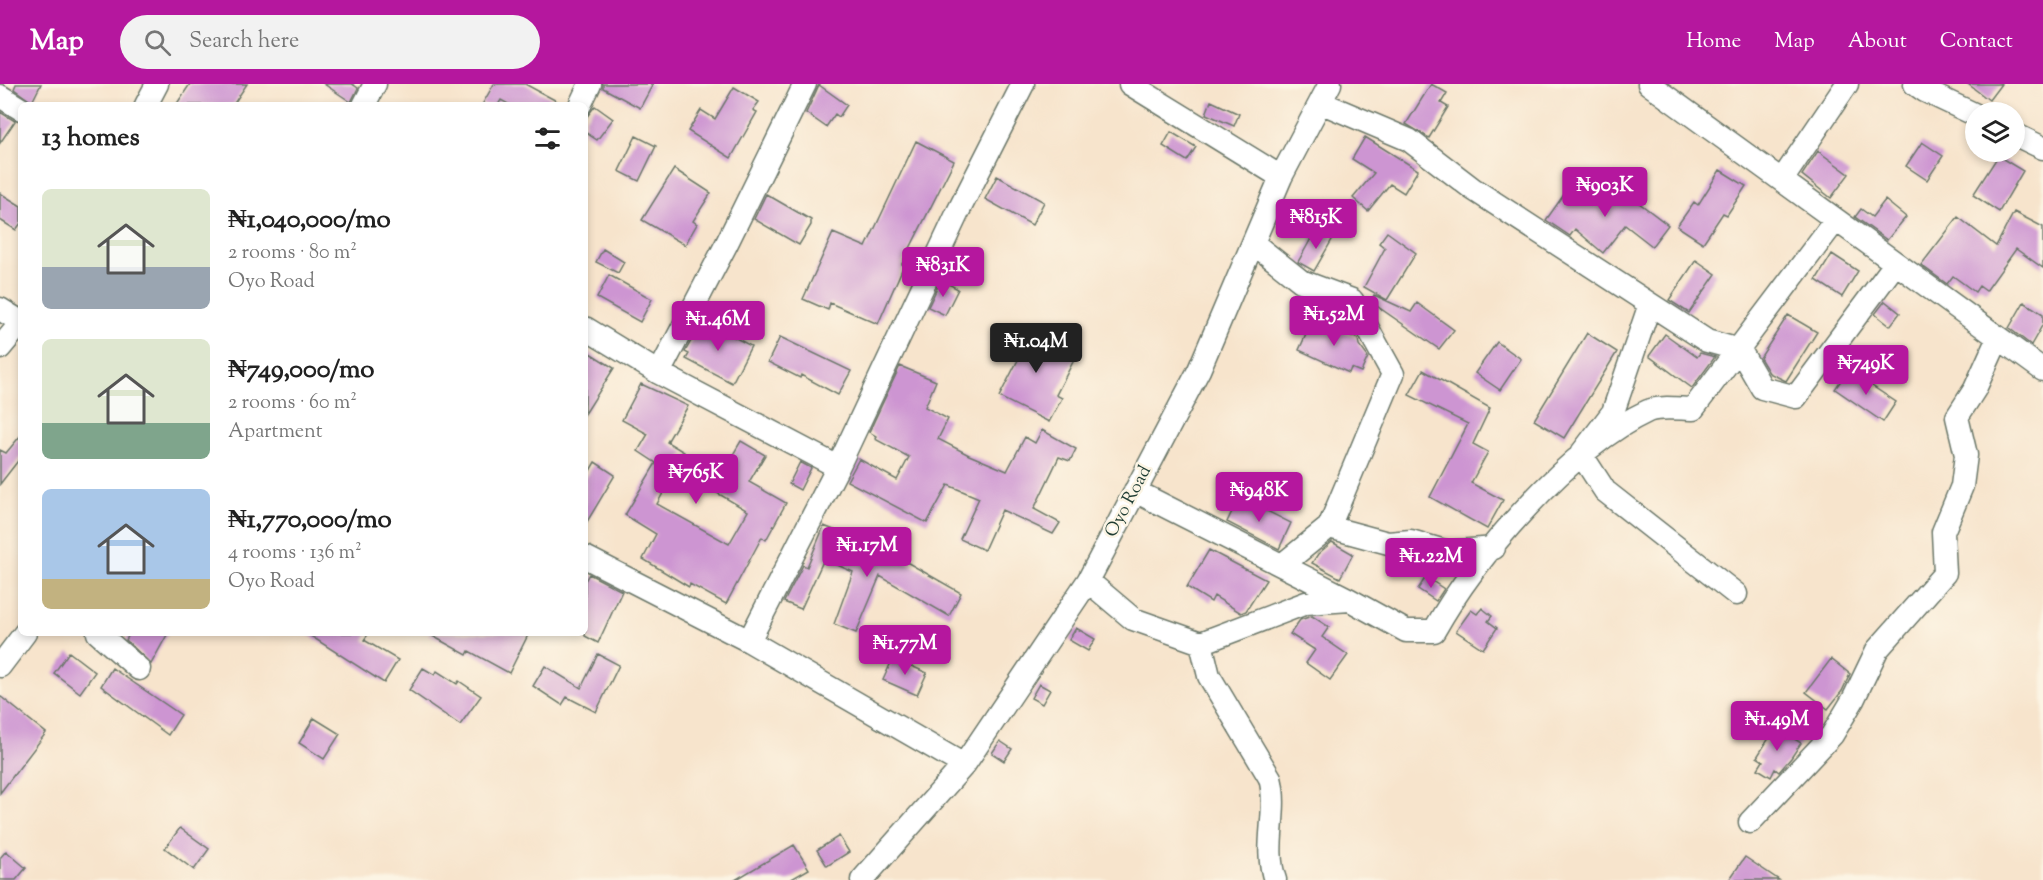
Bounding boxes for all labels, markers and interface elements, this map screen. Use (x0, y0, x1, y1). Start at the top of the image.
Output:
search box (120, 15, 540, 69)
text: Map (30, 22, 84, 62)
icon: search (141, 26, 174, 59)
text: Search here (189, 26, 299, 58)
text: Home (1686, 27, 1741, 57)
text: Map (1774, 27, 1815, 57)
text: About (1848, 27, 1907, 57)
text: Contact (1940, 27, 2013, 57)
map controls (1965, 102, 2025, 162)
button: layers (1965, 102, 2025, 162)
text: 13 homes (42, 120, 140, 157)
icon: filters (531, 122, 564, 155)
pin: ₦903K (1563, 167, 1647, 218)
text: ₦903K (1576, 172, 1634, 201)
pin: ₦815K (1274, 199, 1358, 250)
text: ₦1,040,000/mo (228, 202, 391, 239)
text: ₦815K (1290, 204, 1342, 233)
icon: home (90, 213, 162, 285)
text: 2 rooms · 80 m² (228, 239, 357, 268)
pin: ₦831K (901, 247, 985, 298)
text: ₦831K (916, 252, 970, 281)
text: Oyo Road (228, 268, 315, 297)
pin: ₦1.52M (1285, 296, 1383, 347)
pin: ₦1.46M (669, 301, 767, 352)
text: ₦1.52M (1304, 301, 1364, 330)
text: ₦1.46M (686, 306, 750, 335)
pin: ₦1.04M (987, 323, 1085, 374)
text: ₦1.04M (1004, 328, 1068, 357)
pin: ₦749K (1824, 345, 1908, 396)
text: ₦749K (1837, 350, 1895, 379)
text: ₦749,000/mo (228, 352, 375, 389)
icon: home (90, 363, 162, 435)
text: 2 rooms · 60 m² (228, 389, 357, 418)
text: Apartment (228, 418, 323, 447)
pin: ₦765K (654, 454, 738, 505)
text: ₦765K (668, 459, 724, 488)
street label: Oyo Road (1099, 461, 1159, 543)
pin: ₦948K (1217, 472, 1301, 523)
text: ₦948K (1230, 477, 1288, 506)
text: ₦1,770,000/mo (228, 502, 392, 539)
icon: home (90, 513, 162, 585)
pin: ₦1.17M (818, 527, 916, 578)
text: ₦1.17M (836, 532, 898, 561)
pin: ₦1.22M (1382, 538, 1480, 589)
text: 4 rooms · 136 m² (228, 539, 362, 568)
text: ₦1.22M (1399, 543, 1463, 572)
text: Oyo Road (228, 568, 315, 597)
pin: ₦1.77M (856, 625, 954, 676)
text: ₦1.77M (873, 630, 937, 659)
pin: ₦1.49M (1728, 701, 1826, 752)
text: ₦1.49M (1745, 706, 1809, 735)

